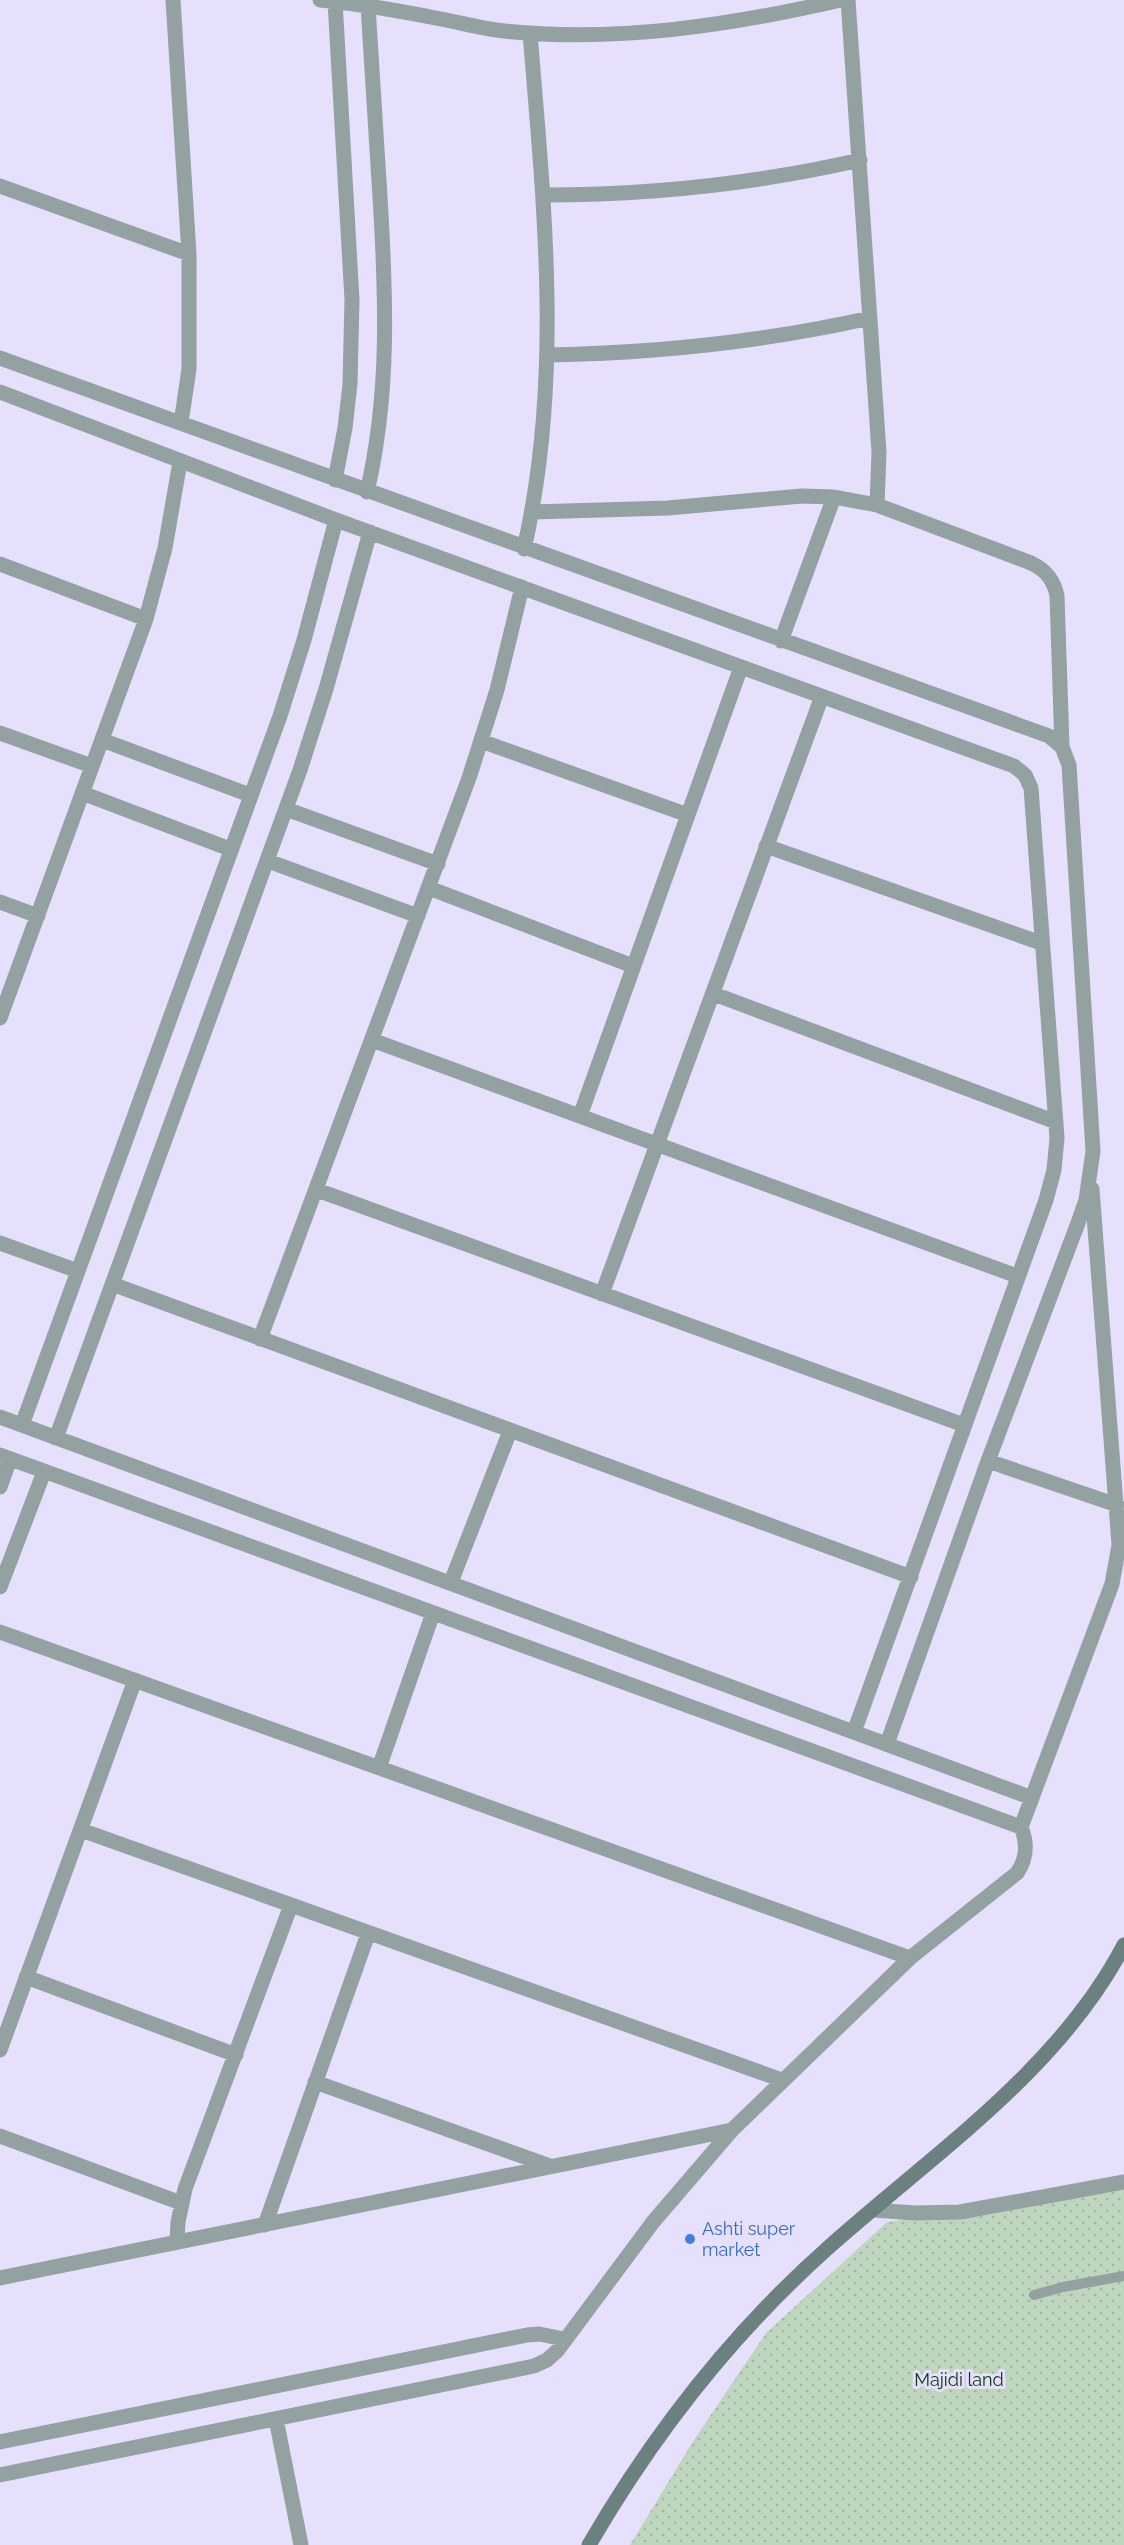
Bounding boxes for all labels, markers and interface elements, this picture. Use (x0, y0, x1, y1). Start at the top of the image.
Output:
place label: Ashti super market (702, 2218, 796, 2260)
marker: Ashti super market (683, 2232, 697, 2246)
park label: Majidi land (914, 2369, 1004, 2390)

